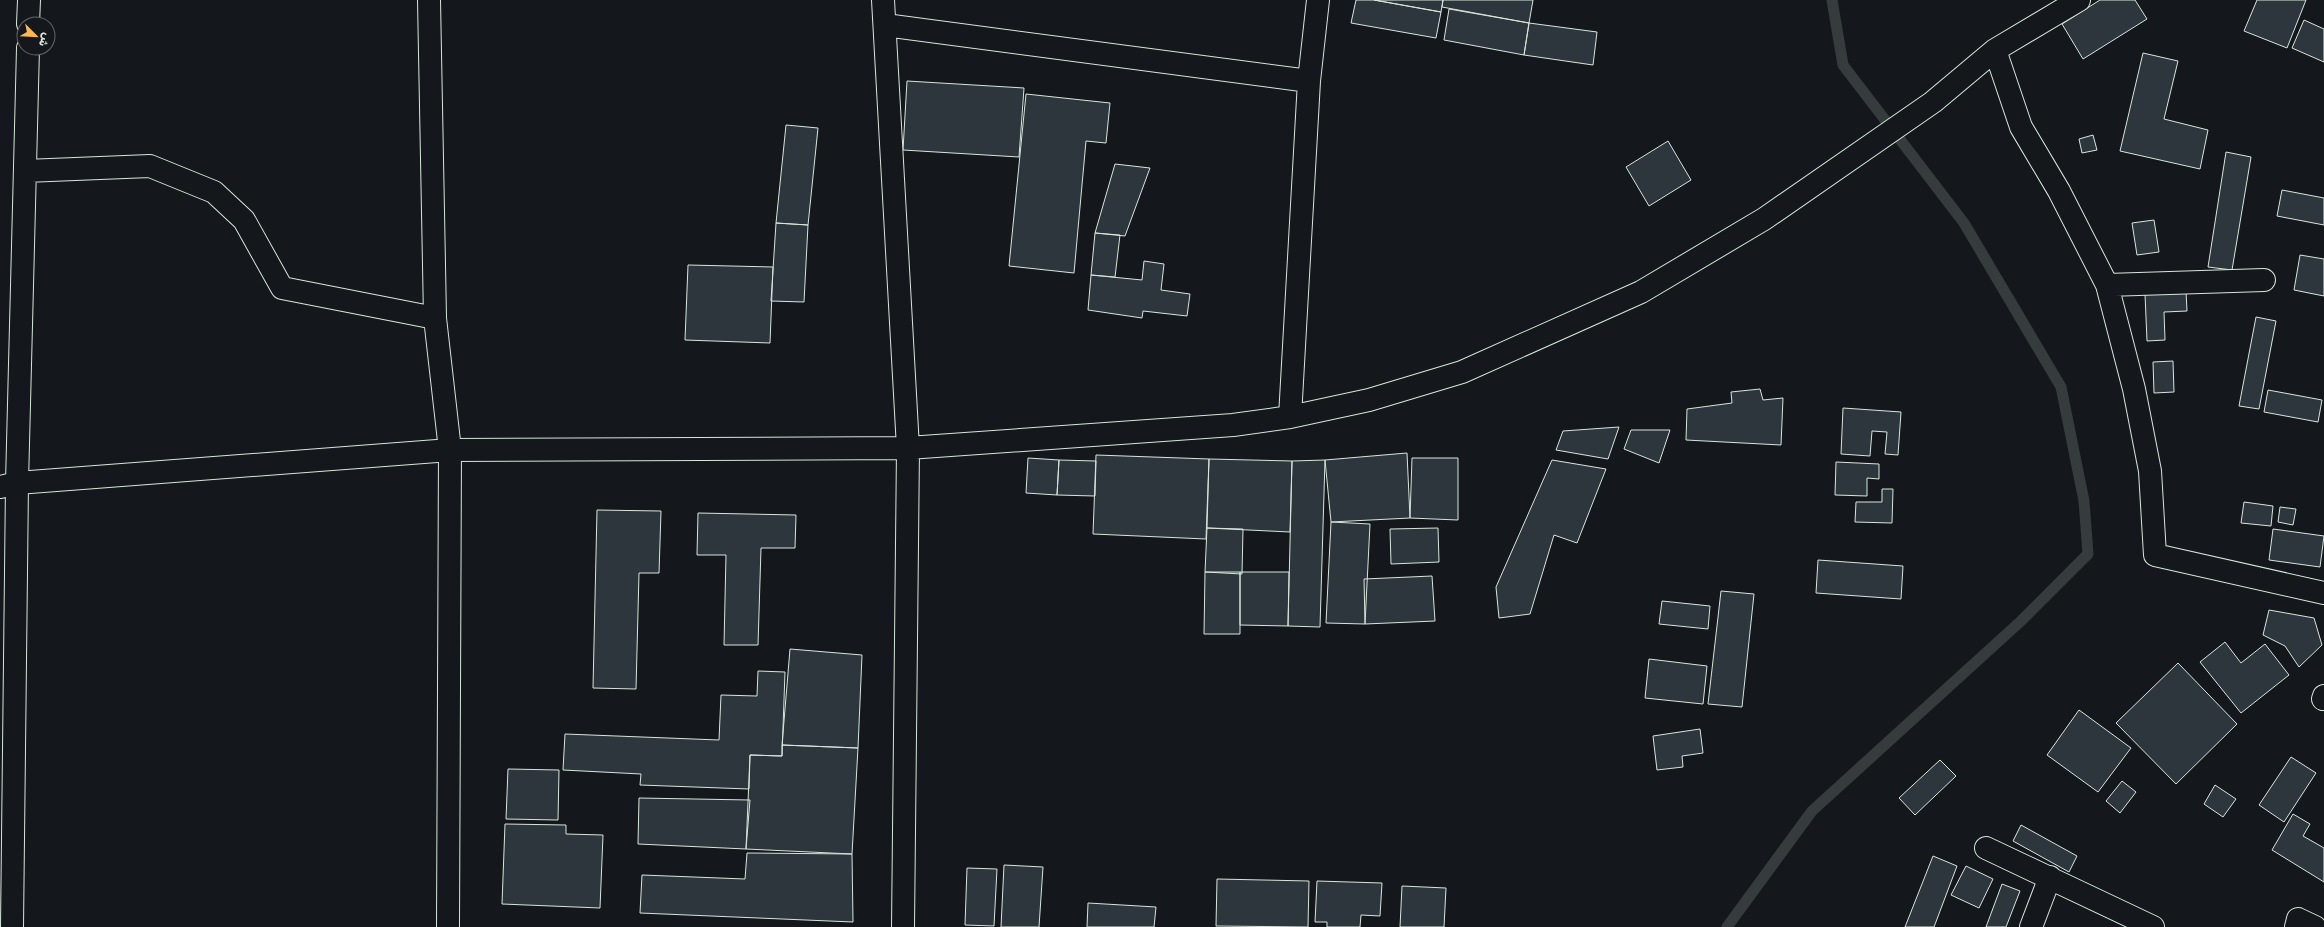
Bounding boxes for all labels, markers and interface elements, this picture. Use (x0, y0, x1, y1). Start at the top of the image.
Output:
north arrow (16, 16, 56, 56)
text: ش (36, 31, 53, 49)

